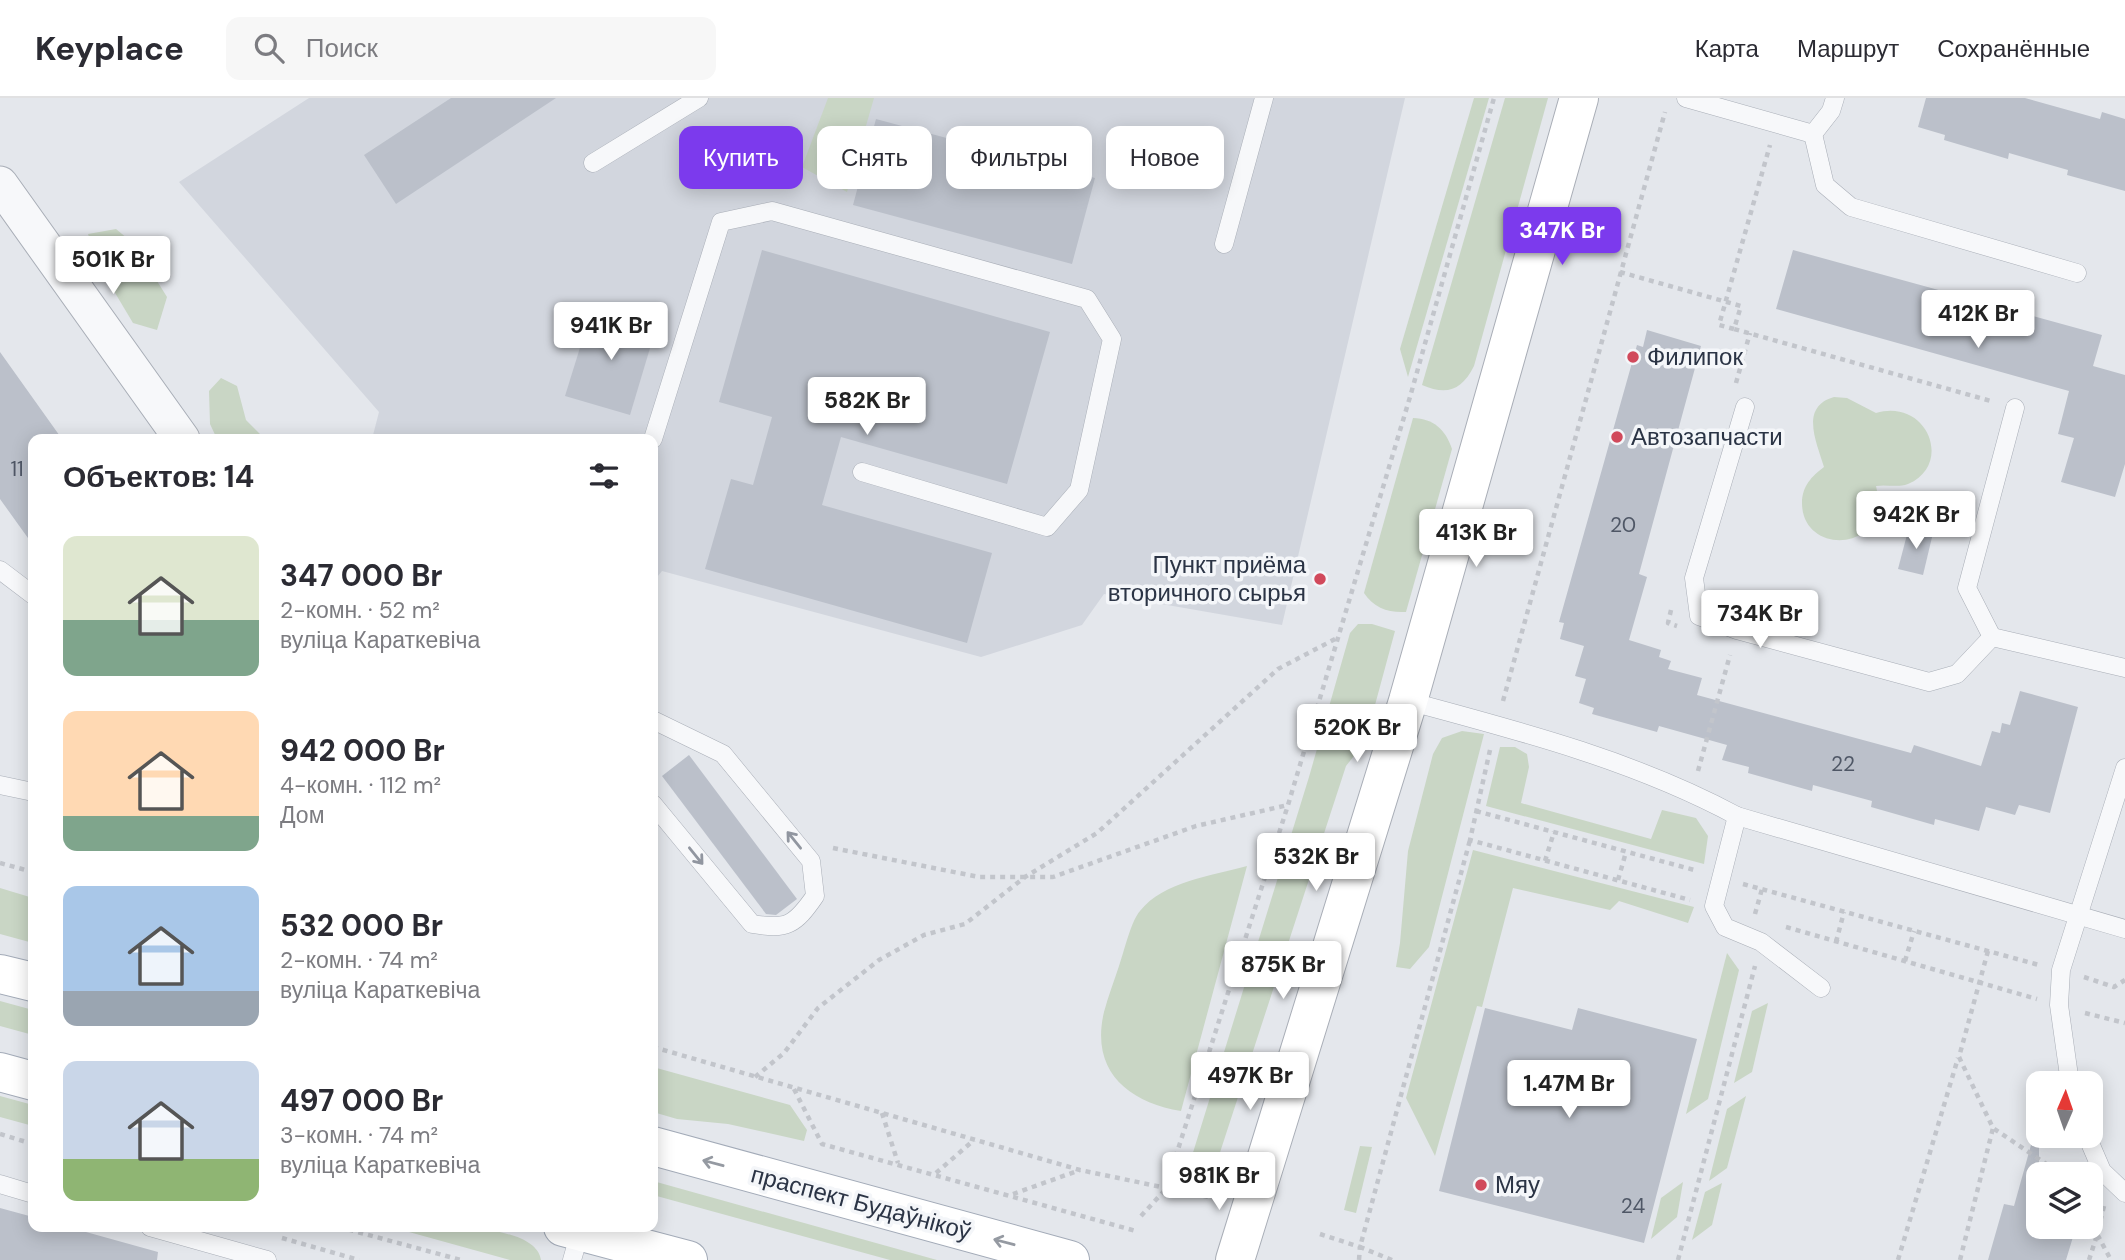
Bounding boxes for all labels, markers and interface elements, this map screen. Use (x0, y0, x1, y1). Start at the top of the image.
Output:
search box (226, 17, 716, 80)
text: Keyplace (35, 27, 184, 70)
icon: search (250, 29, 288, 67)
text: Поиск (306, 31, 378, 65)
text: Карта (1695, 33, 1759, 64)
text: Маршрут (1797, 33, 1899, 64)
text: Сохранённые (1937, 33, 2090, 64)
chip: Купить (679, 126, 803, 189)
chip: Снять (817, 126, 932, 189)
chip: Фильтры (946, 126, 1092, 189)
chip: Новое (1106, 126, 1224, 189)
pin: 347K Br (1497, 208, 1627, 267)
text: 347K Br (1519, 215, 1605, 245)
pin: 501K Br (48, 236, 178, 296)
text: 501K Br (71, 244, 155, 274)
pin: 412K Br (1913, 290, 2043, 350)
text: 412K Br (1937, 298, 2019, 328)
pin: 941K Br (546, 302, 676, 362)
text: 941K Br (570, 310, 652, 340)
place label: Филипок (1647, 341, 1743, 372)
marker: Филипок (1625, 349, 1641, 365)
pin: 582K Br (802, 378, 932, 437)
text: 582K Br (824, 385, 910, 415)
place label: Автозапчасти (1631, 421, 1783, 452)
marker: Автозапчасти (1609, 429, 1625, 445)
house number: 11 (10, 455, 24, 483)
text: Объектов: 14 (63, 457, 254, 496)
icon: filters (585, 457, 623, 495)
pin: 942K Br (1851, 491, 1981, 551)
text: 942K Br (1872, 499, 1960, 529)
pin: 413K Br (1411, 510, 1541, 569)
house number: 20 (1610, 511, 1636, 539)
text: 413K Br (1435, 517, 1517, 547)
place label: Пункт приёма вторичного сырья (1108, 549, 1307, 608)
text: 347 000 Br (280, 556, 443, 595)
icon: home (119, 564, 203, 648)
marker: Пункт приёма вторичного сырья (1312, 571, 1328, 587)
pin: 734K Br (1695, 590, 1825, 650)
text: 2-комн. · 52 m² (280, 595, 440, 625)
text: 734K Br (1717, 598, 1803, 628)
text: вуліца Караткевіча (280, 625, 480, 655)
pin: 520K Br (1292, 704, 1422, 764)
text: 520K Br (1313, 712, 1401, 742)
text: 942 000 Br (280, 731, 445, 770)
icon: home (119, 739, 203, 823)
house number: 22 (1831, 750, 1855, 778)
text: 4-комн. · 112 m² (280, 770, 441, 800)
text: Дом (280, 800, 324, 830)
one-way arrow (786, 831, 802, 849)
pin: 532K Br (1251, 834, 1381, 893)
text: 532K Br (1273, 841, 1359, 871)
one-way arrow (688, 847, 704, 865)
text: 532 000 Br (280, 906, 443, 945)
icon: home (119, 914, 203, 998)
pin: 875K Br (1218, 942, 1348, 1001)
text: 2-комн. · 74 m² (280, 945, 438, 975)
text: 875K Br (1241, 949, 1325, 979)
text: вуліца Караткевіча (280, 975, 480, 1005)
pin: 497K Br (1185, 1052, 1315, 1112)
text: 497K Br (1207, 1060, 1293, 1090)
pin: 1.47M Br (1497, 1060, 1641, 1120)
text: 1.47M Br (1523, 1068, 1615, 1098)
north arrow (2026, 1071, 2104, 1148)
map controls (2026, 1071, 2103, 1239)
text: 497 000 Br (280, 1081, 443, 1120)
icon: home (119, 1089, 203, 1173)
text: 3-комн. · 74 m² (280, 1120, 438, 1150)
text: вуліца Караткевіча (280, 1150, 480, 1180)
pin: 981K Br (1154, 1152, 1284, 1212)
one-way arrow (702, 1156, 725, 1169)
street label: праспект Будаўнікоў (748, 1158, 975, 1247)
text: 981K Br (1178, 1160, 1260, 1190)
button: layers (2026, 1162, 2103, 1239)
place label: Мяу (1495, 1169, 1540, 1200)
marker: Мяу (1473, 1177, 1489, 1193)
house number: 24 (1621, 1192, 1645, 1220)
one-way arrow (993, 1235, 1015, 1248)

